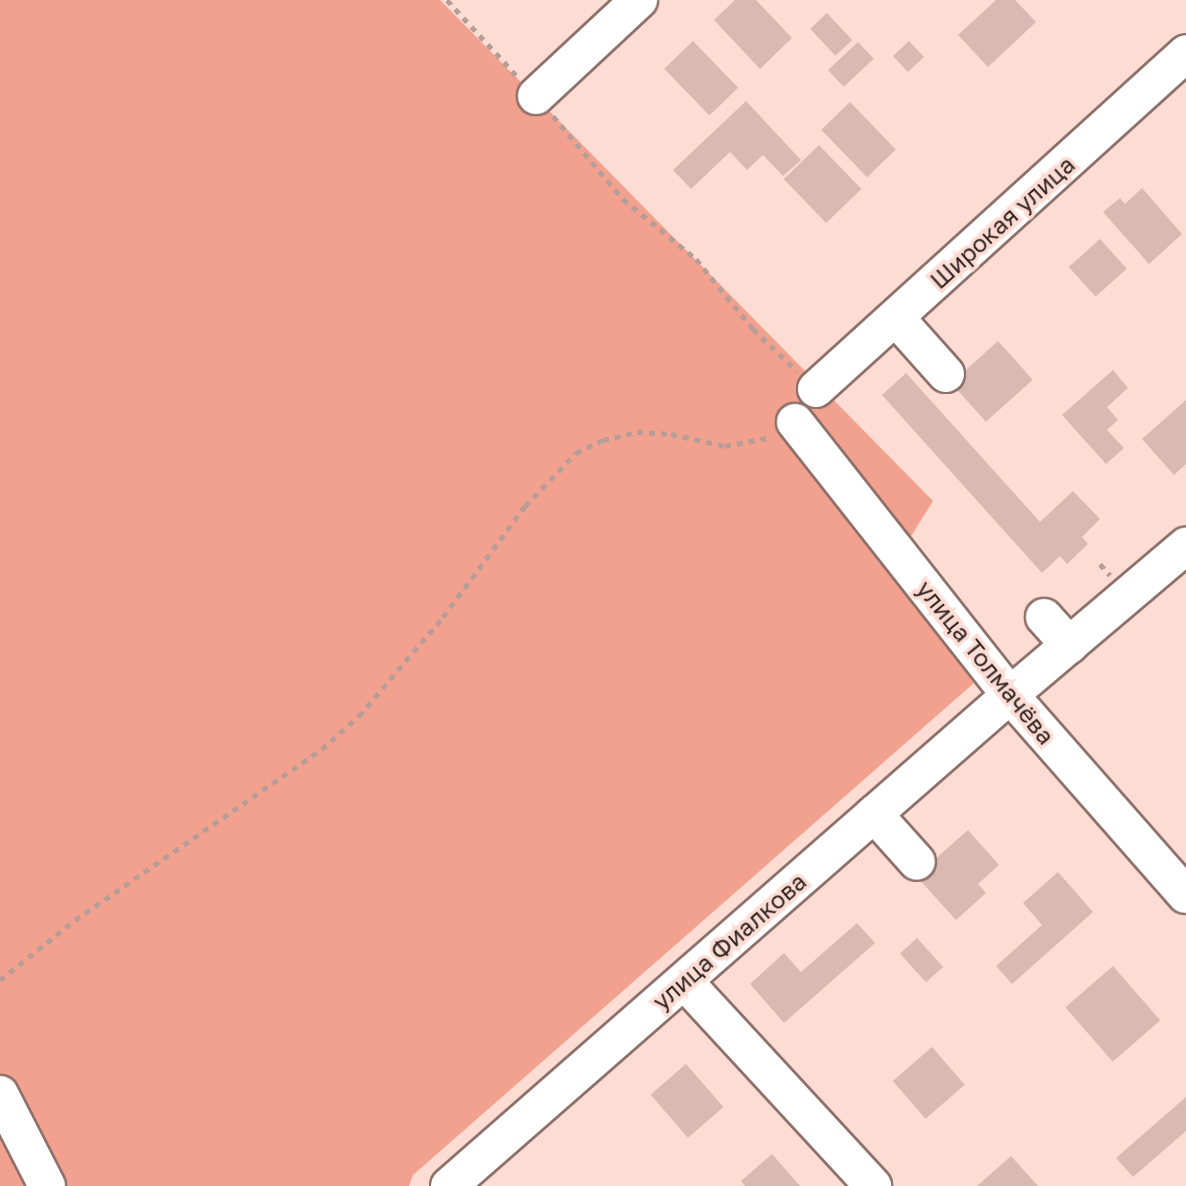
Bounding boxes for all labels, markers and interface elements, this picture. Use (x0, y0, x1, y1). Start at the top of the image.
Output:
street label: Широкая улица (924, 150, 1080, 294)
street label: улица Толмачёва (911, 574, 1061, 750)
street label: улица Фиалкова (646, 866, 812, 1016)

